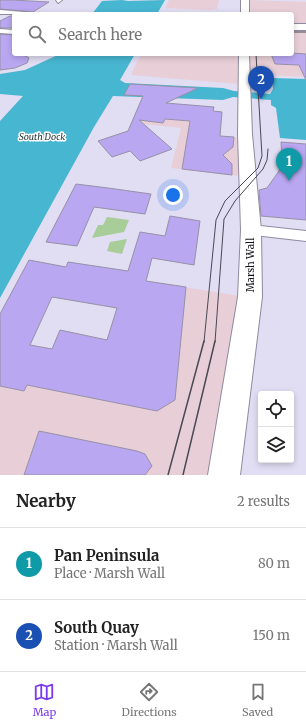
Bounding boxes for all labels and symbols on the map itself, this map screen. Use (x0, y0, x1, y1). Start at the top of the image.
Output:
pin: 2 (248, 66, 274, 99)
water label: South Dock (19, 131, 65, 142)
pin: 1 (276, 148, 302, 181)
your location (163, 185, 183, 205)
street label: Marsh Wall (244, 238, 257, 292)

